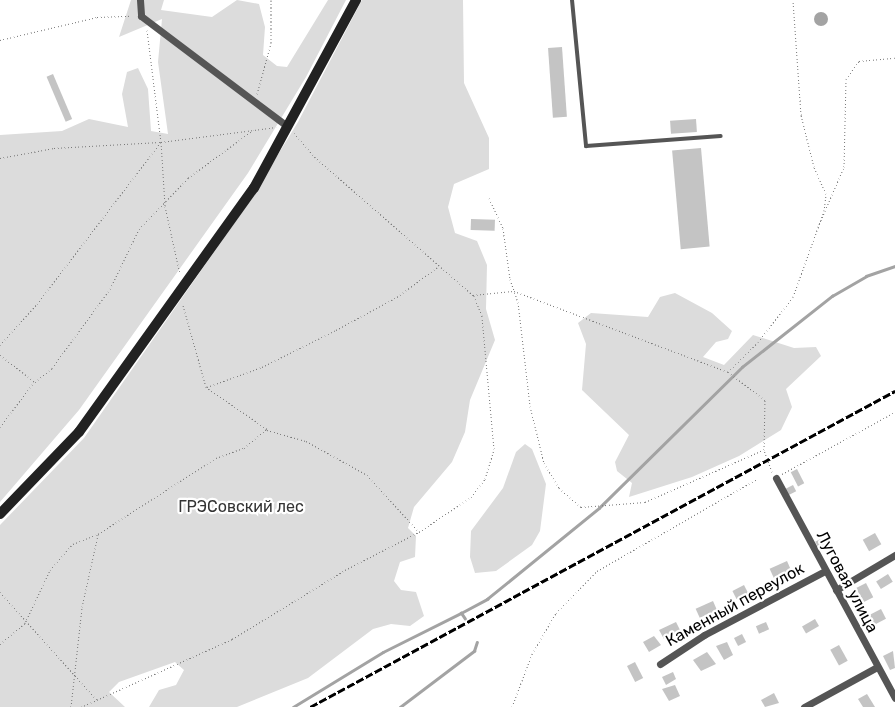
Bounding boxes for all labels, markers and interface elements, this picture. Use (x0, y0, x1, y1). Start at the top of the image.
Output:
park label: ГРЭСовский лес (178, 497, 304, 517)
street label: Луговая улица (812, 528, 882, 636)
street label: Каменный переулок (662, 559, 808, 651)

